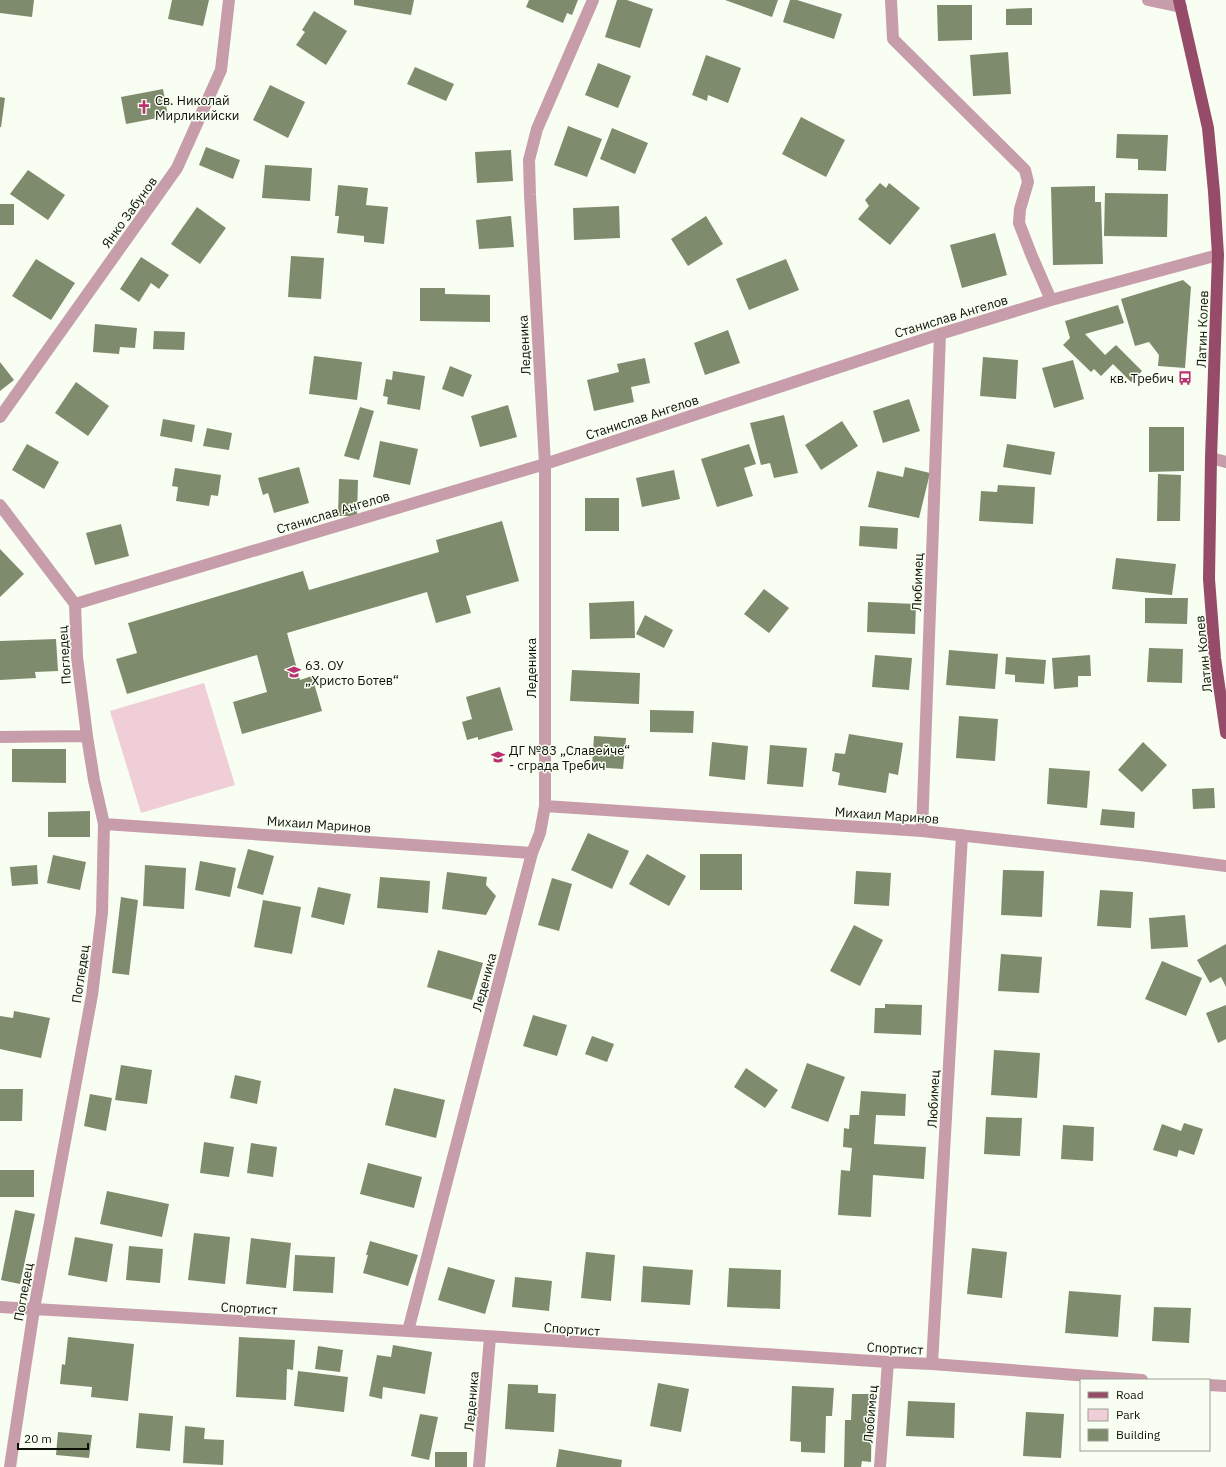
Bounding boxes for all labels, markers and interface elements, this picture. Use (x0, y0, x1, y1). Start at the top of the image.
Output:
place label: Св. Николай Мирликийски (155, 92, 239, 124)
church icon: Св. Николай Мирликийски (136, 99, 152, 115)
street label: Янко Забунов (98, 173, 161, 251)
street label: Латин Колев (1193, 290, 1212, 368)
street label: Станислав Ангелов (892, 291, 1010, 342)
street label: Леденика (514, 314, 535, 375)
place label: кв. Требич (1110, 370, 1174, 387)
bus stop icon: кв. Требич (1177, 370, 1193, 386)
street label: Станислав Ангелов (583, 391, 701, 444)
street label: Станислав Ангелов (274, 487, 392, 538)
street label: Любимец (908, 553, 927, 611)
street label: Латин Колев (1191, 615, 1216, 693)
street label: Погледец (54, 625, 75, 685)
street label: Леденика (523, 638, 540, 698)
place label: 63. ОУ „Христо Ботев“ (305, 657, 399, 689)
school or university icon: 63. ОУ „Христо Ботев“ (286, 664, 302, 680)
place label: ДГ №83 „Славейче“ - сграда Требич (509, 742, 630, 774)
school or university icon: ДГ №83 „Славейче“ - сграда Требич (490, 749, 506, 765)
street label: Михаил Маринов (834, 803, 940, 828)
street label: Михаил Маринов (266, 812, 372, 837)
street label: Погледец (68, 944, 93, 1004)
street label: Леденика (468, 951, 500, 1013)
street label: Любимец (923, 1069, 944, 1128)
street label: Погледец (10, 1261, 37, 1322)
street label: Спортист (220, 1299, 278, 1318)
street label: Спортист (543, 1319, 601, 1340)
street label: Спортист (866, 1339, 924, 1358)
street label: Леденика (460, 1370, 483, 1432)
legend (1080, 1379, 1210, 1451)
street label: Любимец (859, 1384, 882, 1444)
text: Road (1116, 1387, 1144, 1402)
text: Park (1116, 1407, 1141, 1422)
scale bar (18, 1425, 88, 1451)
text: Building (1116, 1427, 1161, 1442)
text: 20 m (24, 1431, 52, 1446)

